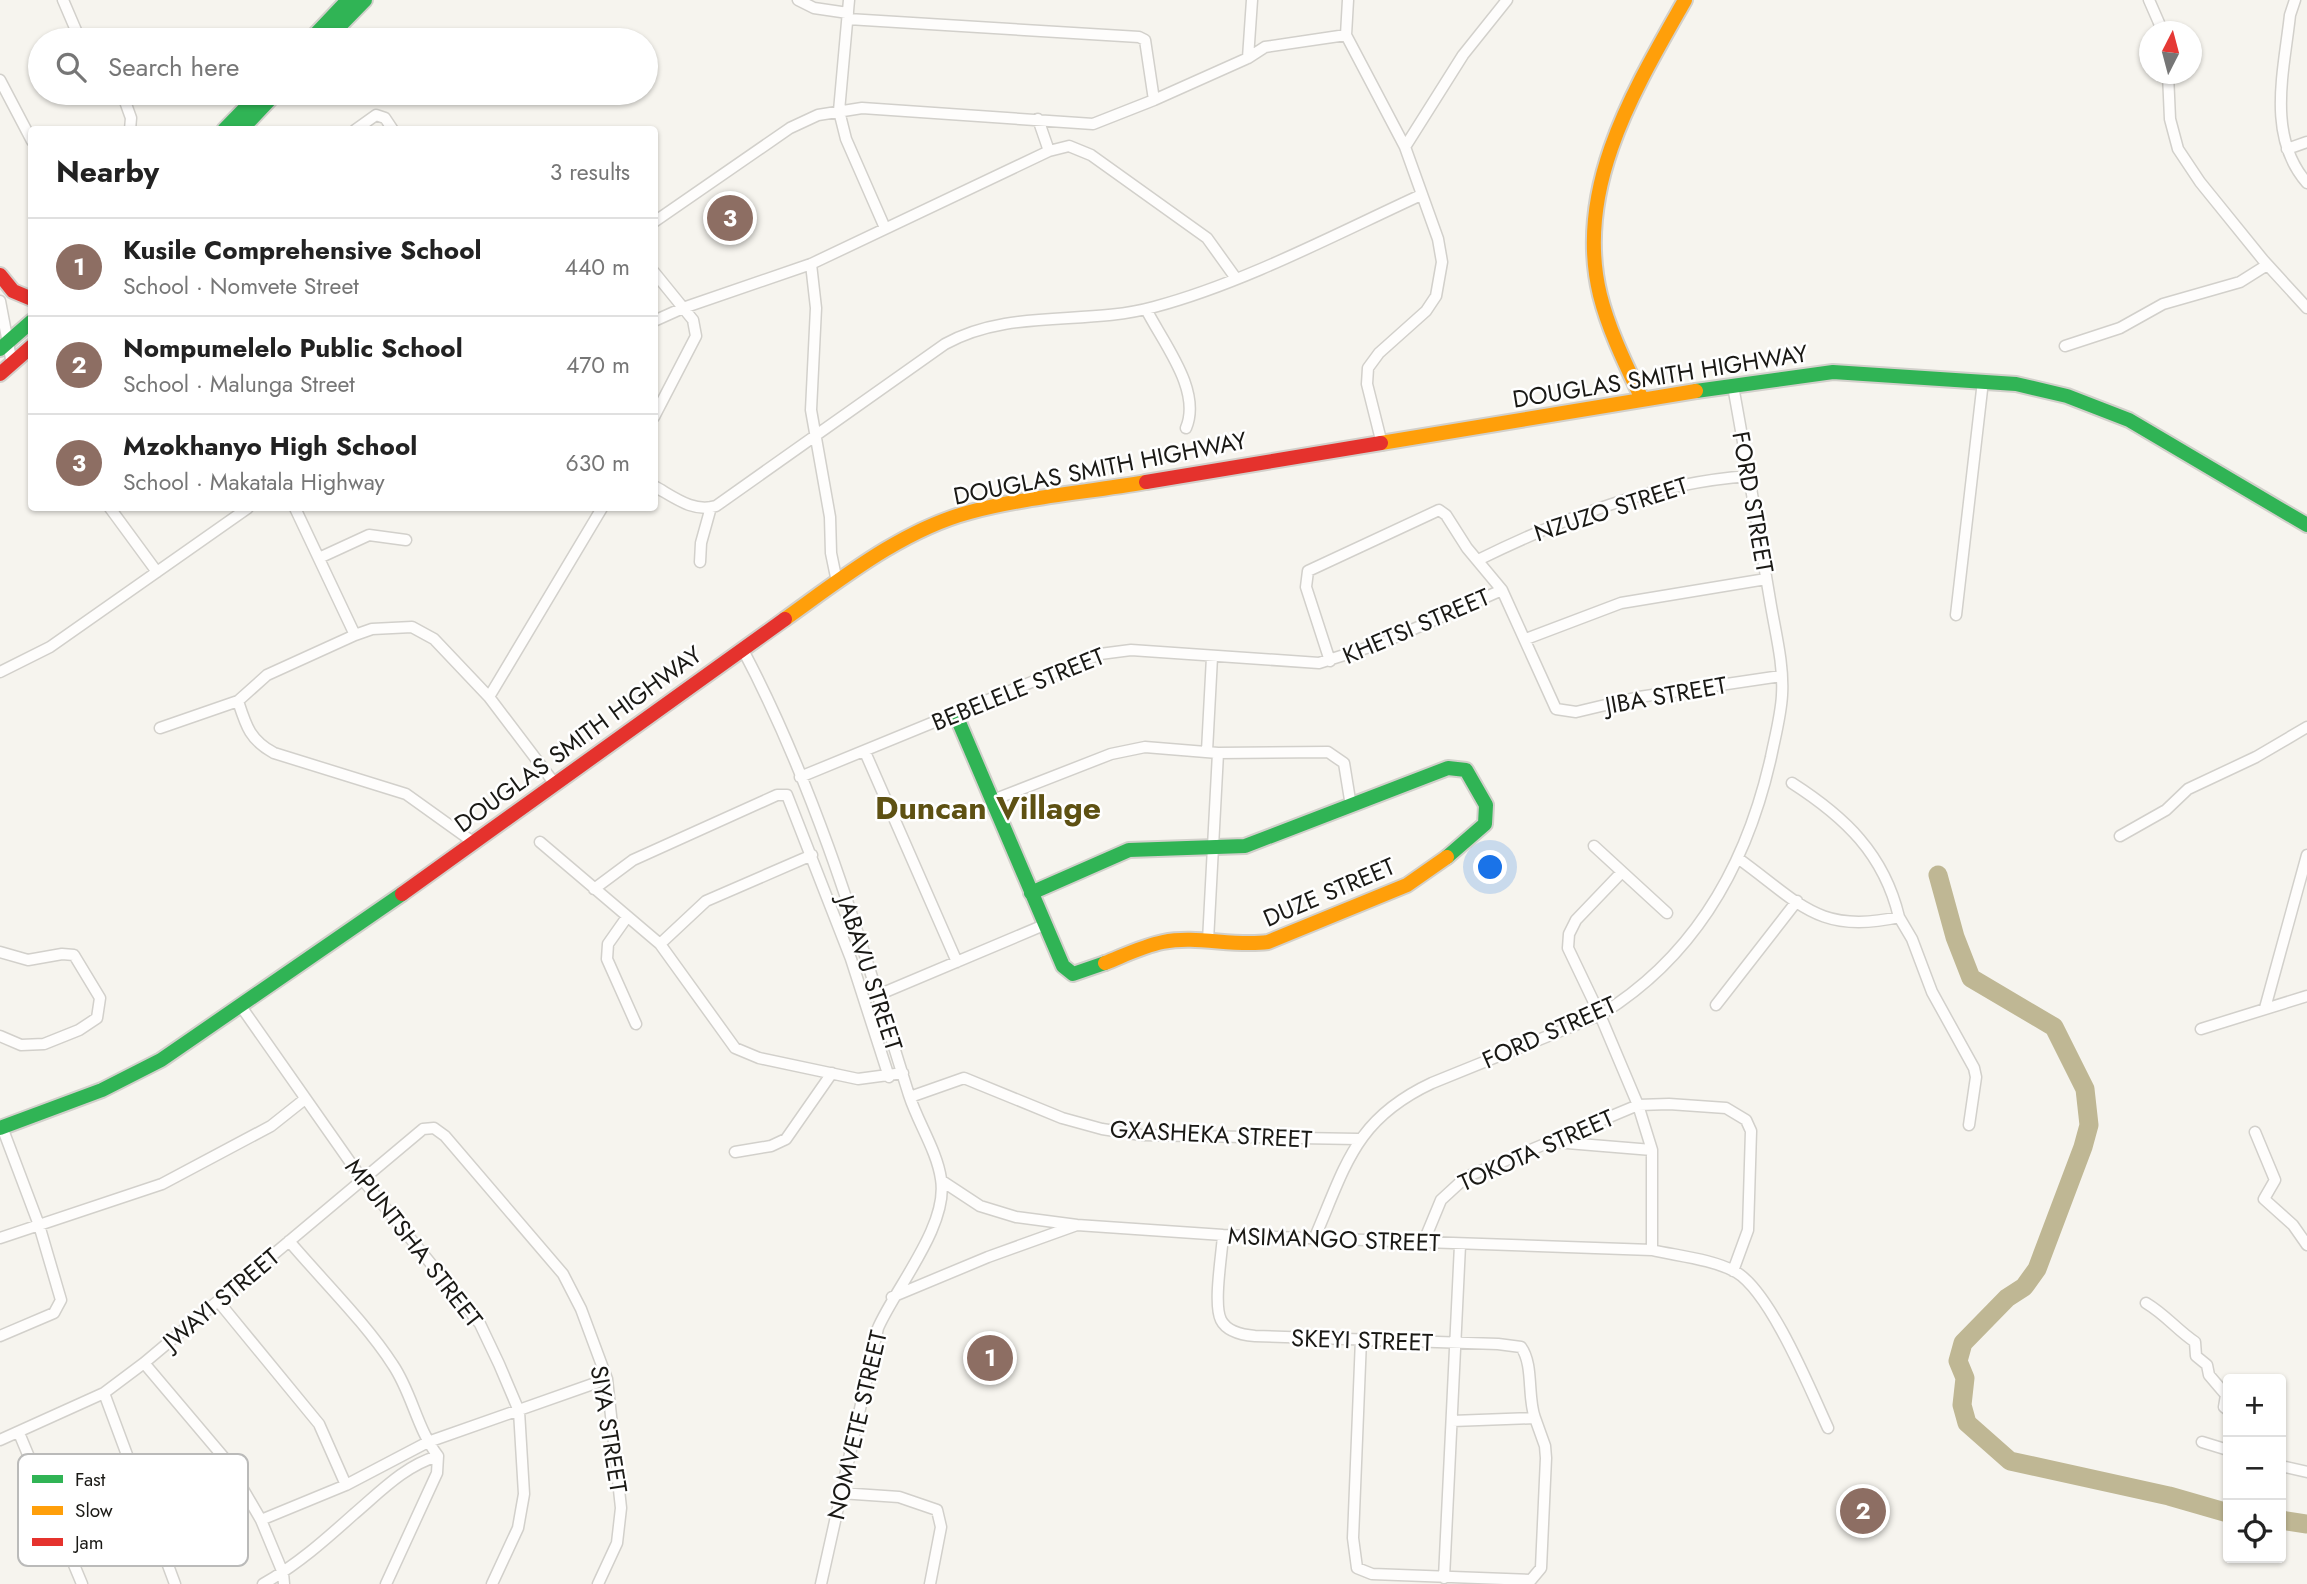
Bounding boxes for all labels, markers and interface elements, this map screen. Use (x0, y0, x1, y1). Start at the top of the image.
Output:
north arrow (2139, 21, 2202, 84)
search box (28, 28, 658, 105)
icon: search (52, 48, 90, 86)
text: Search here (108, 48, 240, 86)
text: Nearby (56, 150, 159, 193)
text: 3 results (550, 155, 630, 189)
pin: 3 (707, 192, 753, 244)
text: Kusile Comprehensive School (123, 231, 482, 269)
text: 1 (73, 250, 85, 284)
text: 440 m (565, 250, 630, 284)
text: School · Nomvete Street (123, 269, 359, 303)
text: Nompumelelo Public School (123, 329, 463, 367)
street label: DOUGLAS SMITH HIGHWAY (1510, 335, 1811, 417)
text: 2 (71, 348, 87, 382)
text: 470 m (566, 348, 630, 382)
text: School · Malunga Street (123, 367, 355, 401)
street label: DOUGLAS SMITH HIGHWAY (950, 422, 1250, 514)
text: Mzokhanyo High School (123, 427, 417, 465)
street label: FORD STREET (1723, 428, 1783, 576)
text: 3 (72, 446, 86, 480)
text: 630 m (566, 446, 630, 480)
text: School · Makatala Highway (123, 465, 385, 499)
street label: NZUZO STREET (1529, 468, 1693, 550)
street label: KHETSI STREET (1337, 579, 1495, 673)
street label: DOUGLAS SMITH HIGHWAY (447, 637, 709, 841)
street label: BEBELELE STREET (926, 638, 1110, 740)
street label: JIBA STREET (1599, 667, 1730, 723)
district label: Duncan Village (875, 785, 1101, 831)
street label: DUZE STREET (1258, 849, 1400, 935)
your location (1473, 850, 1507, 884)
street label: JABAVU STREET (827, 888, 912, 1055)
street label: FORD STREET (1476, 987, 1622, 1077)
street label: TOKOTA STREET (1453, 1100, 1619, 1200)
street label: GXASHEKA STREET (1109, 1111, 1313, 1157)
street label: MPUNTSHA STREET (337, 1151, 491, 1335)
street label: MSIMANGO STREET (1227, 1218, 1441, 1260)
street label: JWAYI STREET (153, 1240, 287, 1360)
street label: SKEYI STREET (1291, 1320, 1433, 1360)
street label: NOMVETE STREET (818, 1327, 896, 1523)
pin: 1 (967, 1332, 1013, 1384)
street label: SIYA STREET (582, 1363, 636, 1495)
map controls (2223, 1374, 2286, 1563)
button: + (2223, 1374, 2286, 1437)
button: − (2223, 1437, 2286, 1500)
legend (18, 1454, 248, 1566)
text: Fast (75, 1466, 106, 1493)
pin: 2 (1840, 1485, 1886, 1537)
text: Slow (75, 1497, 113, 1524)
button: locate (2223, 1500, 2286, 1563)
text: Jam (72, 1529, 104, 1556)

